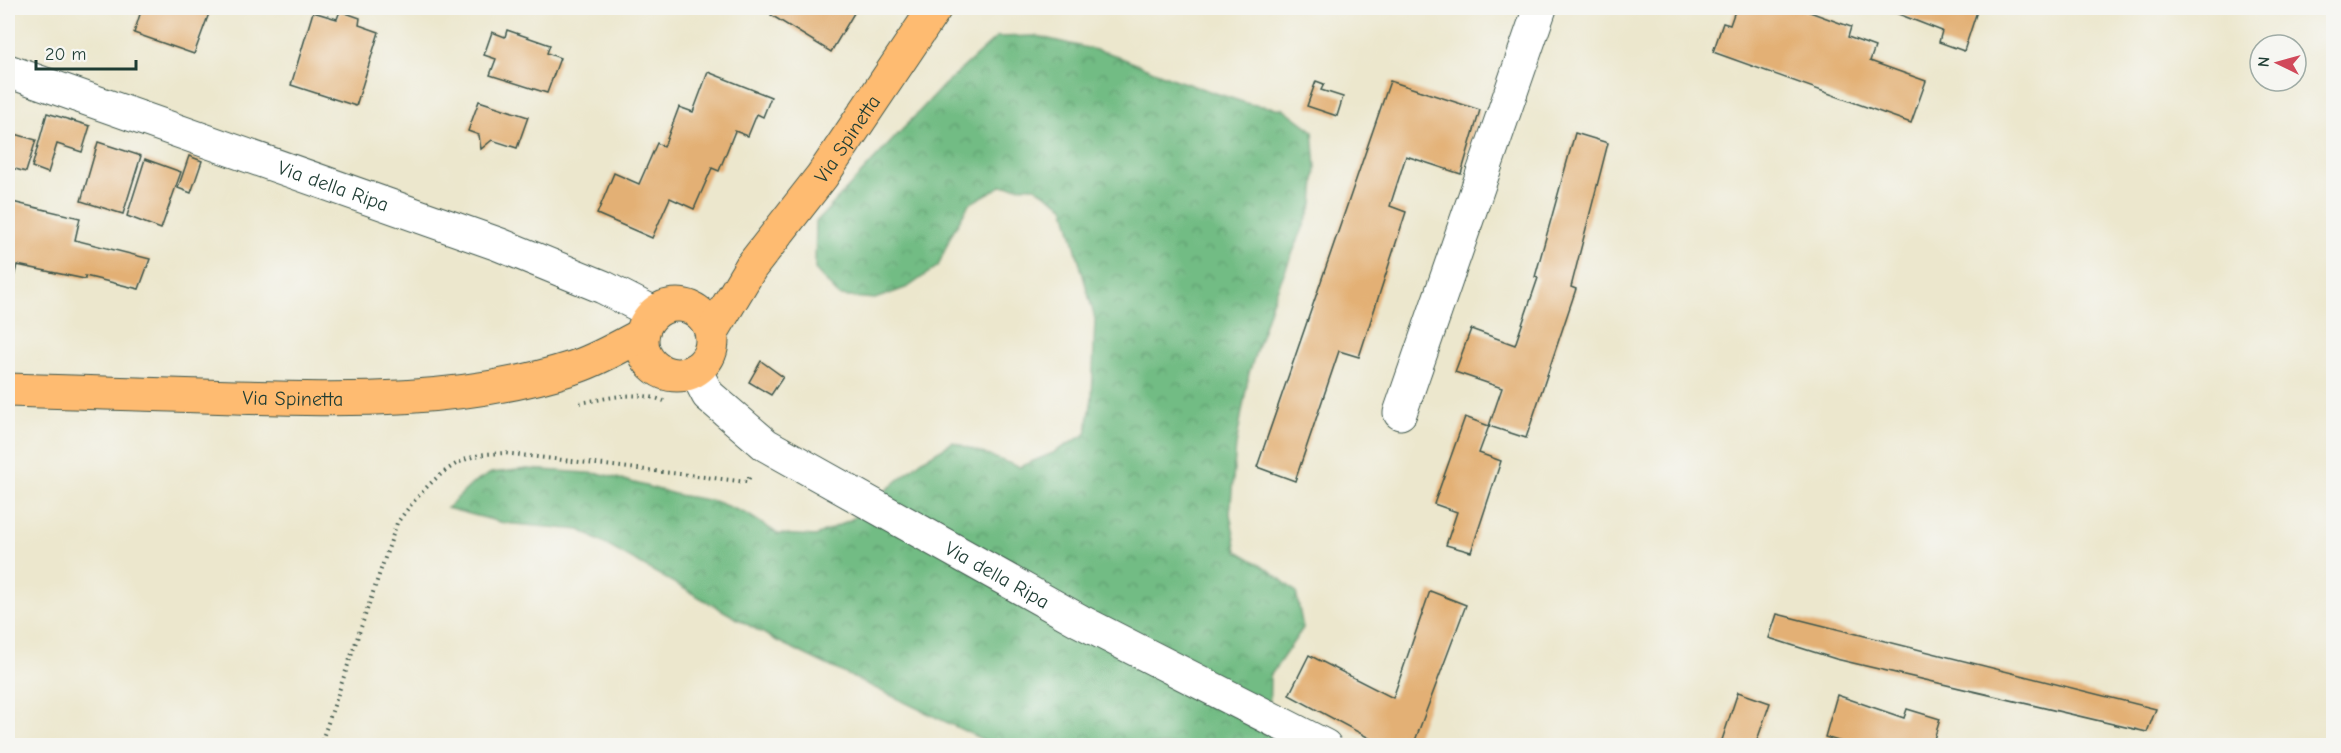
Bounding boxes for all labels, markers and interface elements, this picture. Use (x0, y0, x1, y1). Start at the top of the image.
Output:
scale bar (36, 33, 136, 71)
north arrow (2248, 33, 2308, 93)
text: 20 m (45, 44, 86, 65)
text: N (2255, 56, 2273, 68)
street label: Via Spinetta (809, 91, 885, 188)
street label: Via della Ripa (275, 156, 392, 216)
street label: Via Spinetta (242, 386, 343, 410)
street label: Via della Ripa (941, 536, 1054, 613)

